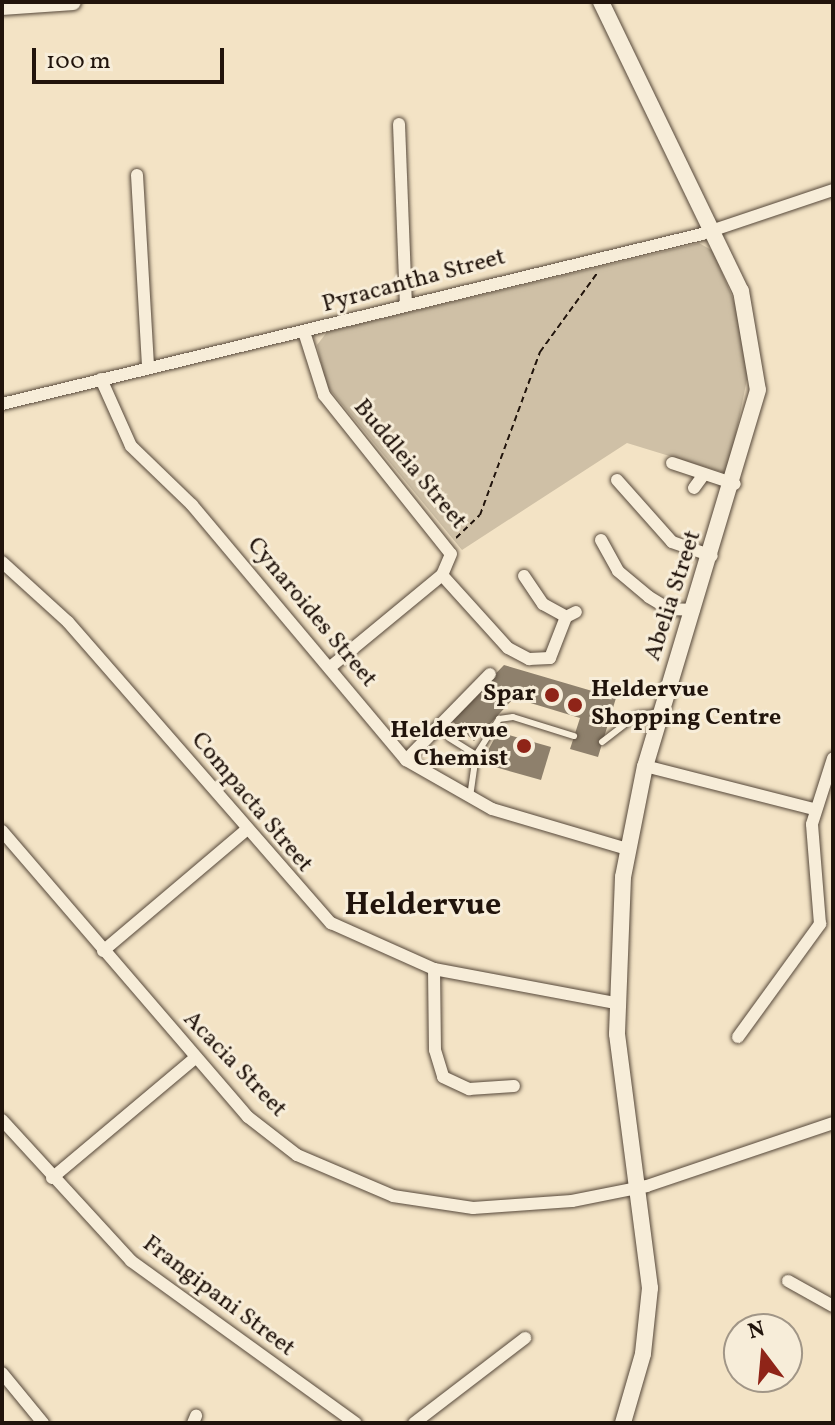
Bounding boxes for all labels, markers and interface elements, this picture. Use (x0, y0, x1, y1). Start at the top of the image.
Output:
scale bar (36, 32, 228, 82)
text: 100 m (46, 45, 111, 79)
street label: Pyracantha Street (319, 244, 509, 320)
street label: Buddleia Street (346, 394, 472, 536)
street label: Abelia Street (639, 527, 709, 665)
street label: Cynaroides Street (240, 532, 382, 694)
place label: Heldervue Shopping Centre (591, 677, 781, 733)
place label: Spar (483, 681, 536, 709)
marker: Spar (543, 686, 561, 704)
marker: Heldervue Shopping Centre (566, 696, 584, 714)
place label: Heldervue Chemist (390, 718, 508, 774)
street label: Compacta Street (184, 727, 318, 879)
marker: Heldervue Chemist (515, 737, 533, 755)
district label: Heldervue (345, 887, 501, 925)
street label: Acacia Street (176, 1006, 292, 1124)
street label: Frangipani Street (136, 1230, 300, 1364)
north arrow (723, 1313, 803, 1393)
text: N (745, 1314, 769, 1348)

